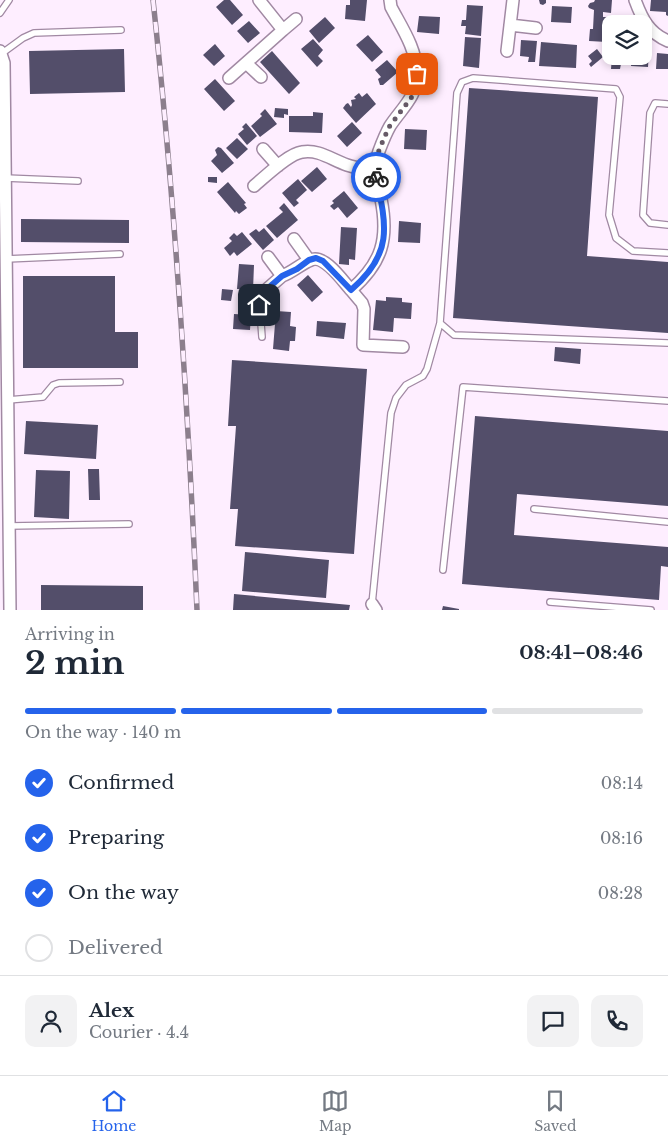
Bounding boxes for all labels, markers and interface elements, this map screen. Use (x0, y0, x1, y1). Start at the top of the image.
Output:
map controls (602, 15, 652, 65)
button: layers (602, 15, 652, 65)
pin (396, 53, 438, 95)
icon: bag (403, 60, 431, 88)
courier (351, 152, 401, 202)
icon: bike (362, 163, 390, 191)
pin (238, 284, 280, 326)
icon: home (245, 291, 273, 319)
text: Arriving in (25, 624, 115, 644)
text: 08:41–08:46 (519, 641, 643, 664)
text: 2 min (25, 643, 125, 683)
text: On the way · 140 m (25, 722, 181, 742)
icon: check (25, 769, 53, 797)
text: Confirmed (68, 771, 174, 794)
text: 08:14 (601, 773, 643, 793)
icon: check (25, 824, 53, 852)
text: Preparing (68, 826, 164, 849)
text: 08:16 (600, 828, 643, 848)
icon: check (25, 879, 53, 907)
text: On the way (68, 881, 179, 904)
text: 08:28 (598, 883, 643, 903)
text: Delivered (68, 936, 163, 959)
button: person (25, 995, 77, 1047)
button: chat (527, 995, 579, 1047)
button: phone (591, 995, 643, 1047)
text: Alex (89, 999, 134, 1022)
text: Courier · 4.4 (89, 1022, 189, 1042)
tab: Home (91, 1087, 136, 1135)
tab: Map (319, 1087, 352, 1135)
tab: Saved (534, 1087, 577, 1135)

